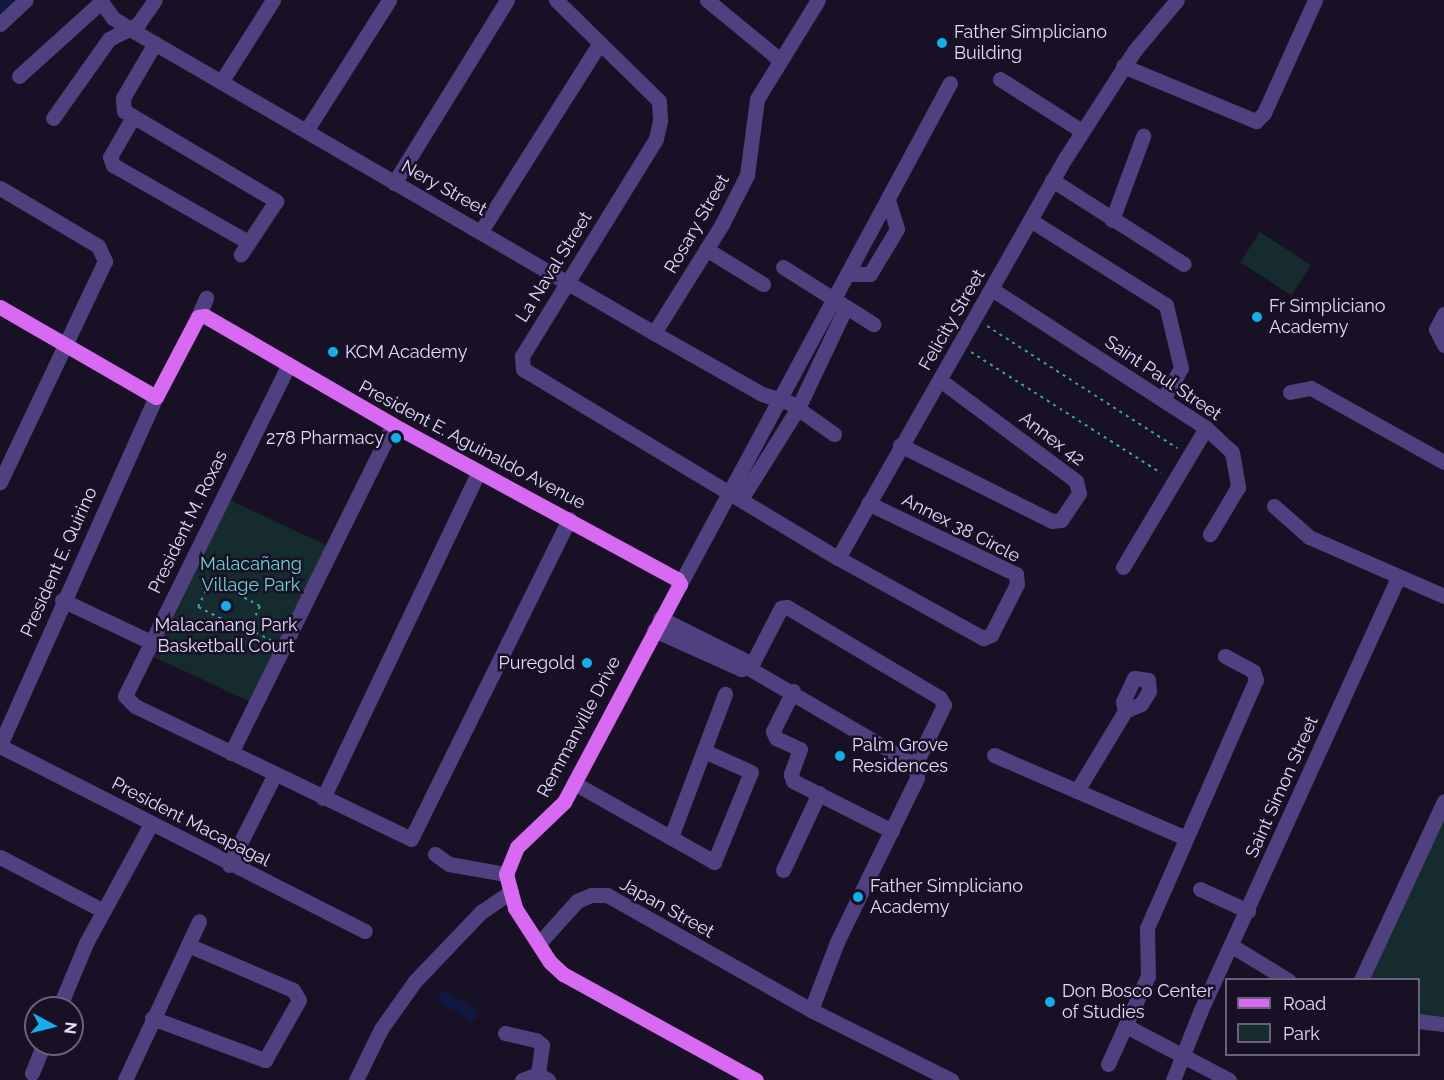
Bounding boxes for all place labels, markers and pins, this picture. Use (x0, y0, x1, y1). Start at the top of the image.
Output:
place label: Father Simpliciano Building (954, 22, 1107, 64)
marker: Father Simpliciano Building (935, 36, 949, 50)
place label: Fr Simpliciano Academy (1269, 296, 1386, 338)
marker: Fr Simpliciano Academy (1250, 310, 1264, 324)
place label: KCM Academy (345, 341, 468, 363)
marker: KCM Academy (326, 345, 340, 359)
place label: 278 Pharmacy (266, 427, 384, 449)
marker: 278 Pharmacy (389, 431, 403, 445)
marker: Malacanang Park Basketball Court (219, 599, 233, 613)
place label: Malacanang Park Basketball Court (154, 615, 298, 658)
place label: Puregold (499, 652, 575, 674)
marker: Puregold (580, 656, 594, 670)
place label: Palm Grove Residences (852, 735, 948, 777)
marker: Palm Grove Residences (833, 749, 847, 763)
place label: Father Simpliciano Academy (870, 876, 1023, 918)
marker: Father Simpliciano Academy (851, 890, 865, 904)
place label: Don Bosco Center of Studies (1062, 981, 1213, 1024)
marker: Don Bosco Center of Studies (1043, 995, 1057, 1009)

